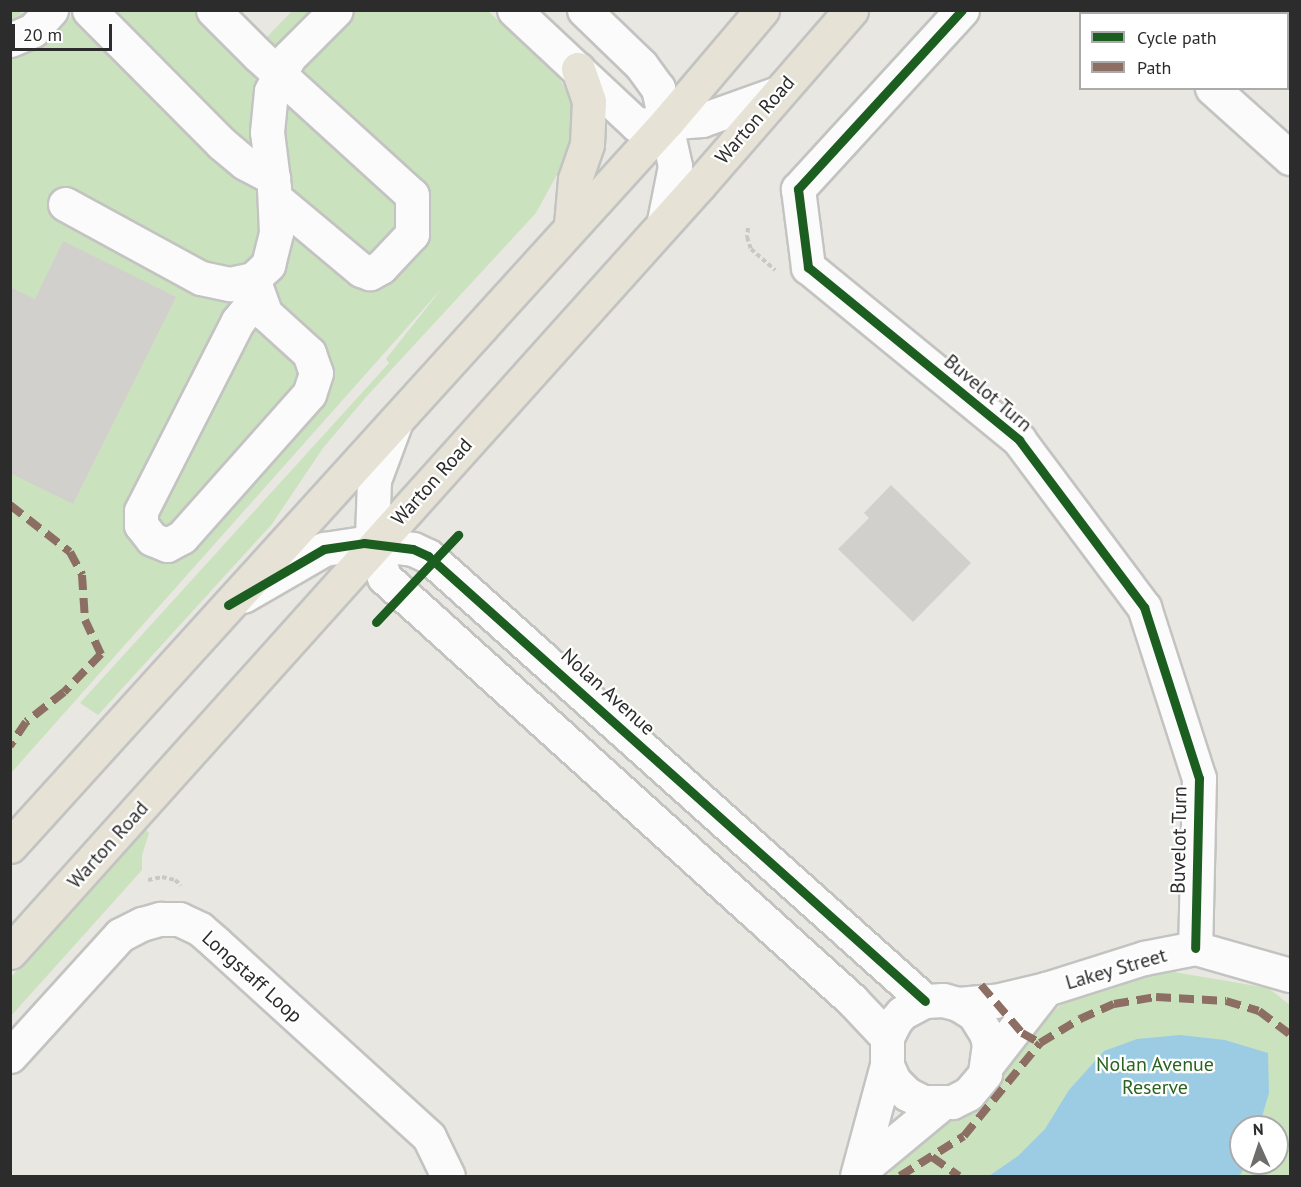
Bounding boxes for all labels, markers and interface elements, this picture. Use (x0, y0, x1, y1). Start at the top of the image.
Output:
scale bar (15, 12, 116, 50)
legend (1079, 12, 1289, 90)
text: 20 m (23, 23, 62, 46)
text: Cycle path (1137, 26, 1217, 49)
text: Path (1137, 56, 1171, 79)
street label: Warton Road (710, 71, 800, 169)
street label: Buvelot Turn (939, 349, 1037, 437)
street label: Warton Road (387, 433, 477, 531)
street label: Nolan Avenue (556, 643, 660, 741)
street label: Buvelot Turn (1166, 786, 1192, 894)
street label: Warton Road (63, 796, 153, 894)
street label: Longstaff Loop (197, 926, 307, 1028)
street label: Lakey Street (1062, 943, 1170, 995)
park label: Nolan Avenue Reserve (1096, 1053, 1214, 1100)
north arrow (1229, 1115, 1289, 1175)
text: N (1252, 1119, 1264, 1139)

